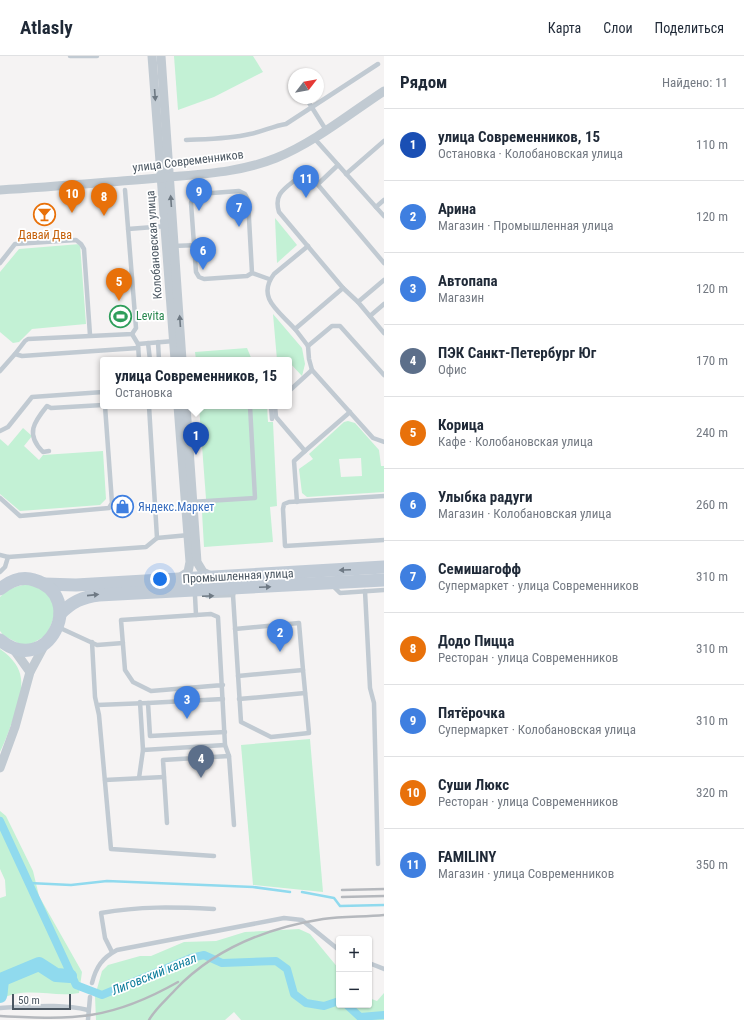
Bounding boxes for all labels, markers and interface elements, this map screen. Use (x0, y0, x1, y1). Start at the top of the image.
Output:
text: Atlasly (20, 16, 73, 39)
text: Карта (548, 20, 581, 36)
text: Слои (603, 20, 633, 36)
text: Поделиться (655, 20, 724, 36)
north arrow (288, 68, 324, 104)
text: Рядом (400, 72, 447, 92)
text: Найдено: 11 (662, 75, 728, 90)
one-way arrow (152, 89, 159, 101)
text: улица Современников, 15 (438, 128, 600, 146)
text: 1 (410, 137, 416, 152)
text: 110 m (696, 137, 728, 152)
text: Остановка · Колобановская улица (438, 146, 623, 161)
street label: улица Современников (132, 147, 244, 175)
pin: 11 (293, 165, 319, 198)
pin: 9 (186, 178, 212, 211)
pin: 10 (59, 180, 85, 213)
pin: 8 (91, 183, 117, 216)
street label: Колобановская улица (143, 190, 165, 300)
one-way arrow (168, 194, 174, 207)
pin: 7 (226, 194, 252, 227)
text: Арина (438, 200, 476, 218)
bar icon: Давай Два (32, 201, 58, 227)
text: 2 (410, 209, 416, 224)
text: 120 m (696, 209, 728, 224)
text: Магазин · Промышленная улица (438, 218, 614, 233)
place label: Давай Два (18, 228, 72, 242)
pin: 6 (190, 237, 216, 270)
pin: 5 (106, 268, 132, 301)
text: Автопапа (438, 272, 498, 290)
text: 3 (410, 281, 416, 296)
text: 120 m (696, 281, 728, 296)
text: Магазин (438, 290, 484, 305)
sports icon: Levita (107, 303, 133, 329)
place label: Levita (136, 309, 165, 323)
one-way arrow (176, 315, 183, 327)
text: ПЭК Санкт-Петербург Юг (438, 344, 596, 362)
text: 4 (410, 353, 416, 368)
text: 170 m (696, 353, 728, 368)
popup (100, 357, 292, 409)
text: Офис (438, 362, 467, 377)
text: улица Современников, 15 (115, 367, 277, 385)
text: Остановка (115, 385, 173, 400)
text: Корица (438, 416, 484, 434)
pin: 1 (183, 422, 209, 455)
text: 5 (410, 425, 416, 440)
text: 240 m (696, 425, 728, 440)
text: Кафе · Колобановская улица (438, 434, 593, 449)
text: Улыбка радуги (438, 488, 532, 506)
shop icon: Яндекс.Маркет (110, 494, 136, 520)
text: 6 (410, 497, 416, 512)
text: 260 m (696, 497, 728, 512)
place label: Яндекс.Маркет (138, 500, 214, 514)
text: Магазин · Колобановская улица (438, 506, 611, 521)
text: Семишагофф (438, 560, 521, 578)
street label: Промышленная улица (182, 566, 294, 586)
one-way arrow (339, 566, 351, 573)
your location (150, 569, 170, 589)
text: 7 (410, 569, 416, 584)
text: 310 m (696, 569, 728, 584)
text: Супермаркет · улица Современников (438, 578, 639, 593)
one-way arrow (259, 583, 271, 590)
one-way arrow (87, 592, 100, 599)
one-way arrow (202, 592, 214, 599)
pin: 2 (267, 619, 293, 652)
text: Додо Пицца (438, 632, 514, 650)
text: 8 (410, 641, 416, 656)
text: 310 m (696, 641, 728, 656)
text: Ресторан · улица Современников (438, 650, 618, 665)
pin: 3 (174, 686, 200, 719)
text: Пятёрочка (438, 704, 505, 722)
text: 9 (410, 713, 416, 728)
text: 310 m (696, 713, 728, 728)
text: Супермаркет · Колобановская улица (438, 722, 636, 737)
pin: 4 (188, 745, 214, 778)
text: Суши Люкс (438, 776, 509, 794)
text: 10 (406, 785, 420, 800)
text: 320 m (696, 785, 728, 800)
text: Ресторан · улица Современников (438, 794, 618, 809)
text: FAMILINY (438, 848, 496, 866)
text: 11 (406, 857, 420, 872)
text: 350 m (696, 857, 728, 872)
text: Магазин · улица Современников (438, 866, 614, 881)
map controls (336, 936, 372, 1008)
button: + (336, 936, 372, 972)
water label: Лиговский канал (108, 950, 199, 998)
button: − (336, 972, 372, 1008)
scale bar (12, 992, 71, 1011)
text: 50 m (18, 994, 40, 1007)

